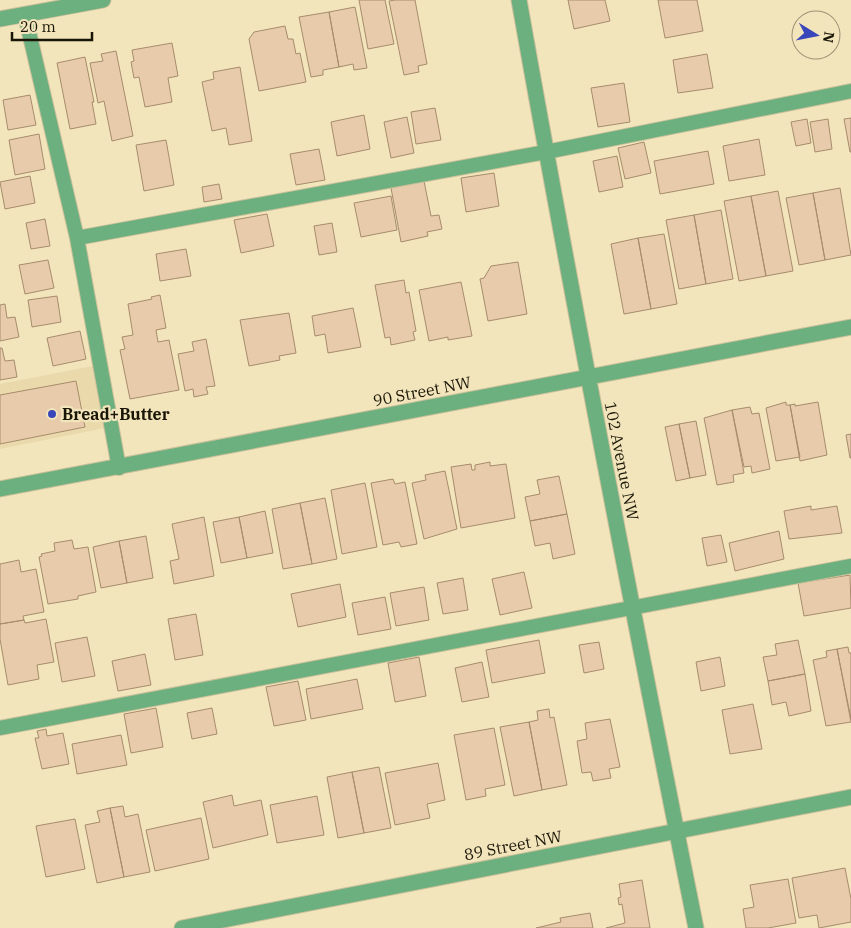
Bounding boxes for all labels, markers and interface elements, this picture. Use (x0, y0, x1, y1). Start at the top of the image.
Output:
scale bar (12, 10, 92, 42)
north arrow (791, 10, 841, 60)
text: 20 m (20, 17, 56, 36)
text: N (819, 30, 839, 44)
street label: 90 Street NW (371, 372, 473, 410)
street label: 102 Avenue NW (601, 400, 643, 523)
place label: Bread+Butter (62, 404, 170, 424)
marker: Bread+Butter (46, 408, 58, 420)
street label: 89 Street NW (462, 826, 564, 864)

